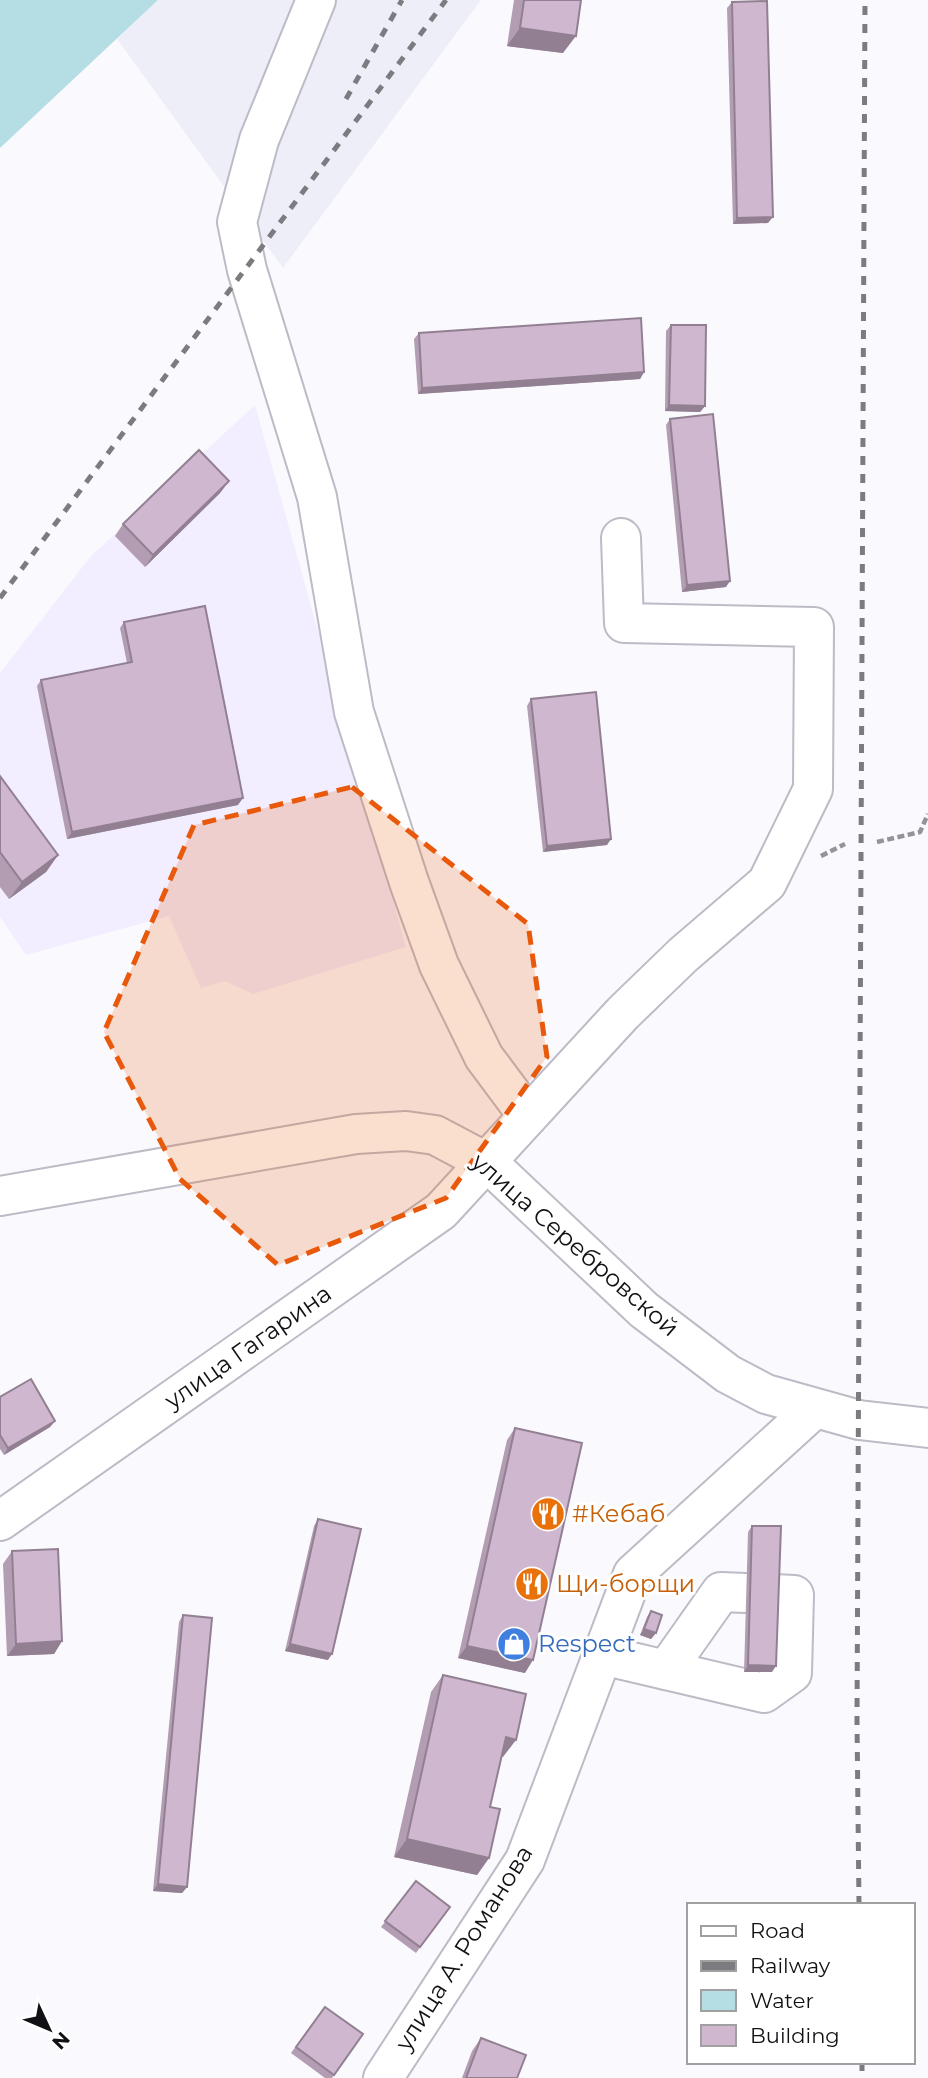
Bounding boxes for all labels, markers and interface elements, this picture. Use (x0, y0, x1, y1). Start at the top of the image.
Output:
street label: улица Серебровской (465, 1146, 685, 1342)
street label: улица Гагарина (158, 1278, 337, 1415)
restaurant icon: #Кебаб (529, 1495, 567, 1533)
place label: #Кебаб (572, 1499, 665, 1528)
restaurant icon: Щи-борщи (513, 1565, 551, 1603)
place label: Щи-борщи (556, 1569, 695, 1598)
shop icon: Respect (495, 1625, 533, 1663)
place label: Respect (538, 1629, 636, 1658)
street label: улица А. Романова (388, 1840, 538, 2056)
legend (687, 1903, 914, 2064)
text: Road (750, 1918, 805, 1943)
text: Railway (750, 1953, 831, 1978)
text: Water (750, 1988, 814, 2013)
north arrow (14, 1994, 84, 2064)
text: Building (750, 2023, 840, 2048)
text: N (47, 2027, 74, 2054)

